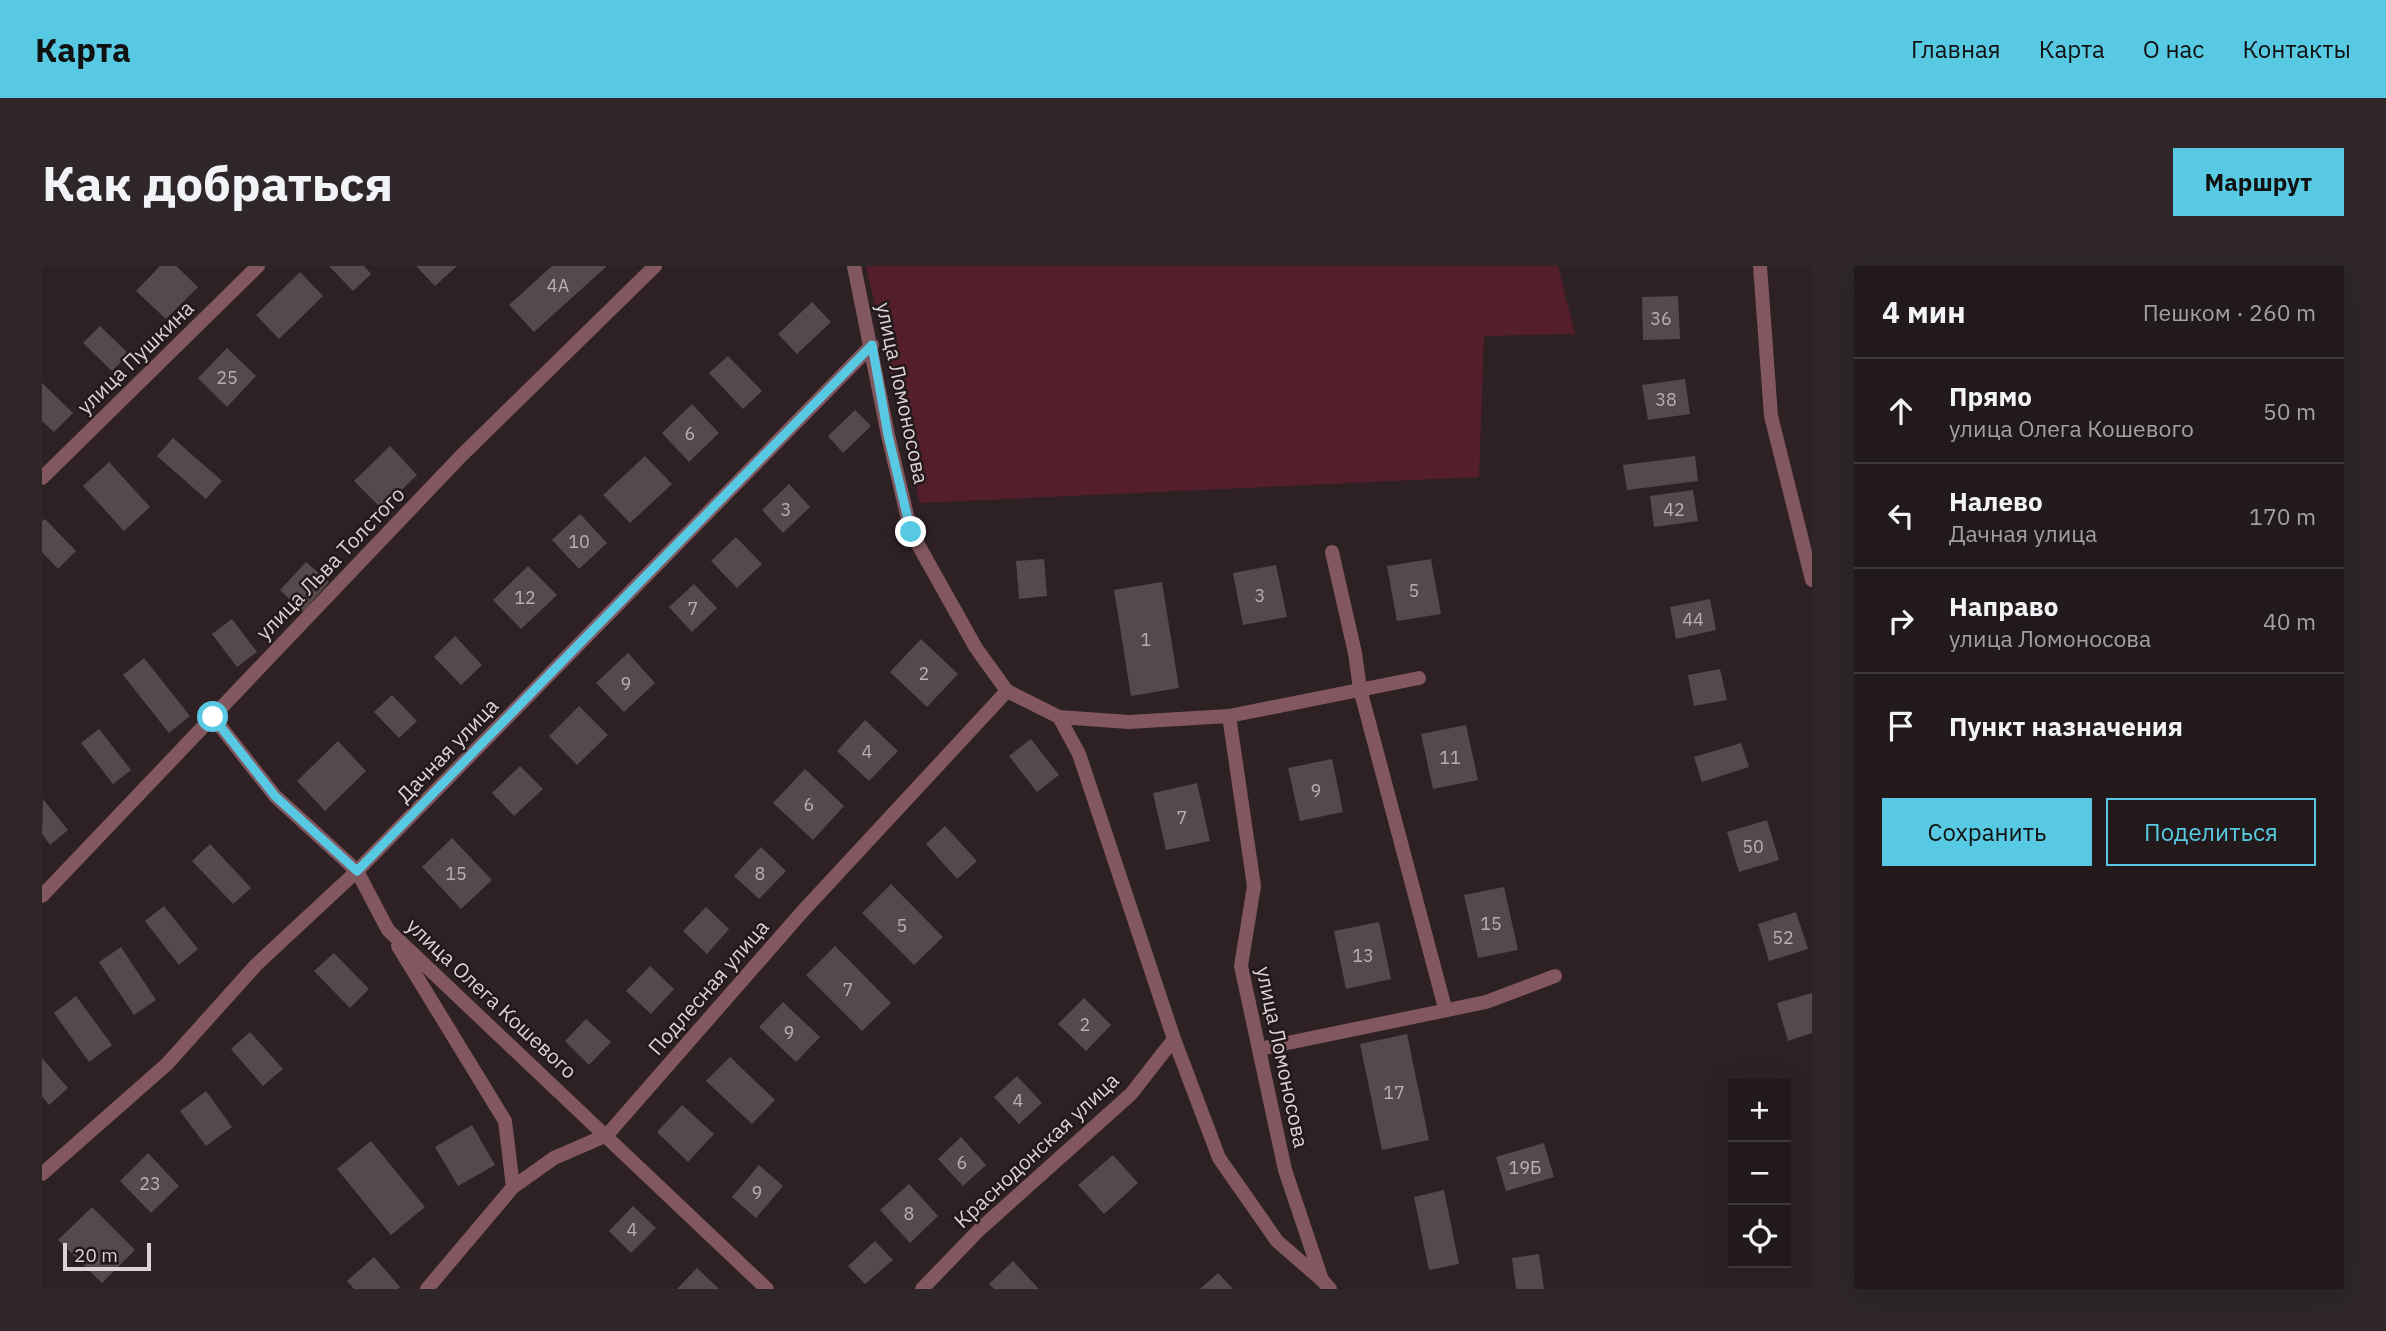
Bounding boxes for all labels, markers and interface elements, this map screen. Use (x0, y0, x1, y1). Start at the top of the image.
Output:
text: Карта (35, 28, 131, 71)
text: Главная (1911, 33, 2001, 65)
text: Карта (2039, 33, 2105, 65)
text: О нас (2143, 33, 2204, 65)
text: Контакты (2242, 33, 2351, 65)
button: Маршрут (2173, 148, 2344, 216)
text: Как добраться (42, 151, 393, 214)
house number: 4А (547, 274, 570, 297)
text: 4 мин (1882, 292, 1966, 331)
street label: улица Пушкина (70, 294, 200, 420)
text: Пешком · 260 m (2143, 297, 2316, 327)
street label: улица Ломоносова (870, 300, 936, 486)
house number: 36 (1650, 307, 1672, 330)
house number: 25 (216, 366, 238, 389)
text: Прямо (1949, 379, 2032, 413)
house number: 38 (1655, 388, 1677, 411)
icon: ahead (1882, 392, 1920, 430)
text: 50 m (2263, 396, 2316, 426)
text: улица Олега Кошевого (1949, 413, 2194, 443)
house number: 6 (685, 422, 695, 445)
street label: улица Льва Толстого (249, 480, 411, 646)
text: Налево (1949, 484, 2043, 518)
icon: left (1882, 497, 1920, 535)
house number: 3 (781, 498, 791, 521)
house number: 42 (1663, 498, 1685, 521)
text: 170 m (2249, 501, 2316, 531)
route end (895, 516, 926, 547)
text: Дачная улица (1949, 518, 2097, 548)
house number: 10 (568, 530, 590, 553)
house number: 5 (1409, 579, 1419, 602)
house number: 3 (1255, 584, 1265, 607)
house number: 12 (514, 586, 536, 609)
text: Направо (1949, 589, 2058, 623)
house number: 7 (688, 597, 698, 620)
icon: right (1882, 602, 1920, 640)
text: 40 m (2263, 606, 2316, 636)
house number: 44 (1682, 608, 1704, 631)
text: улица Ломоносова (1949, 623, 2151, 653)
house number: 1 (1141, 628, 1151, 651)
house number: 2 (919, 662, 929, 685)
house number: 9 (621, 672, 631, 695)
street label: Дачная улица (390, 692, 504, 808)
route start (197, 701, 228, 732)
icon: arrive (1882, 707, 1920, 745)
text: Пункт назначения (1949, 709, 2183, 743)
house number: 4 (862, 740, 873, 763)
house number: 11 (1439, 746, 1461, 769)
house number: 9 (1311, 779, 1321, 802)
house number: 6 (804, 793, 814, 816)
button: Сохранить (1882, 798, 2092, 866)
button: Поделиться (2106, 798, 2316, 866)
house number: 7 (1177, 806, 1187, 829)
house number: 50 (1742, 835, 1764, 858)
house number: 15 (445, 862, 467, 885)
house number: 8 (755, 862, 765, 885)
street label: улица Олега Кошевого (401, 912, 583, 1084)
house number: 15 (1480, 912, 1502, 935)
street label: Подлесная улица (641, 913, 775, 1061)
house number: 5 (897, 914, 907, 937)
house number: 52 (1772, 926, 1794, 949)
house number: 13 (1352, 944, 1374, 967)
street label: улица Ломоносова (1250, 964, 1316, 1150)
house number: 7 (843, 978, 853, 1001)
house number: 2 (1080, 1013, 1090, 1036)
house number: 9 (784, 1021, 794, 1044)
street label: Краснодонская улица (947, 1066, 1125, 1234)
map controls (1728, 1079, 1791, 1268)
button: + (1728, 1079, 1791, 1142)
house number: 17 (1383, 1081, 1405, 1104)
house number: 4 (1013, 1089, 1024, 1112)
button: − (1728, 1142, 1791, 1205)
house number: 6 (957, 1151, 967, 1174)
house number: 19Б (1508, 1156, 1542, 1179)
house number: 23 (139, 1172, 161, 1195)
house number: 9 (752, 1181, 762, 1204)
house number: 8 (904, 1202, 914, 1225)
button: locate (1728, 1205, 1791, 1268)
house number: 4 (627, 1218, 638, 1241)
scale bar (63, 1240, 150, 1272)
text: 20 m (74, 1243, 118, 1267)

